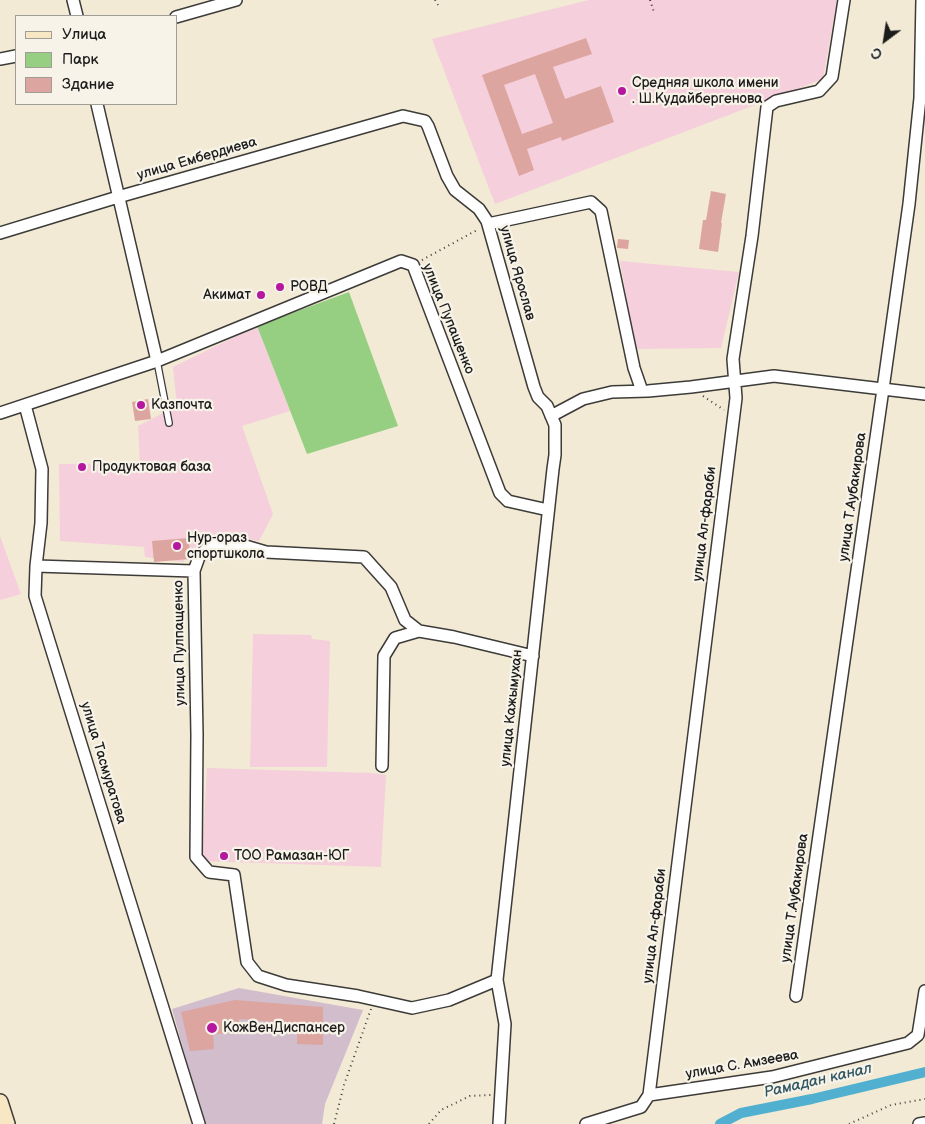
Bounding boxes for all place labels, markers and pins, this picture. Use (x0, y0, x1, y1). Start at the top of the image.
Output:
place label: Средняя школа имени . Ш.Кудайбергенова (632, 75, 779, 108)
marker: Средняя школа имени . Ш.Кудайбергенова (616, 85, 628, 97)
place label: РОВД (290, 279, 328, 295)
marker: РОВД (274, 281, 286, 293)
place label: Акимат (203, 287, 251, 303)
marker: Акимат (255, 289, 267, 301)
place label: Казпочта (151, 397, 212, 413)
marker: Казпочта (135, 399, 147, 411)
place label: Продуктовая база (92, 459, 211, 475)
marker: Продуктовая база (76, 461, 88, 473)
place label: Нур-ораз спортшкола (187, 530, 265, 562)
marker: Нур-ораз спортшкола (171, 540, 183, 552)
place label: ТОО Рамазан-ЮГ (234, 848, 349, 864)
marker: ТОО Рамазан-ЮГ (218, 850, 230, 862)
place label: КожВенДиспансер (223, 1020, 345, 1036)
marker: КожВенДиспансер (205, 1021, 219, 1035)

